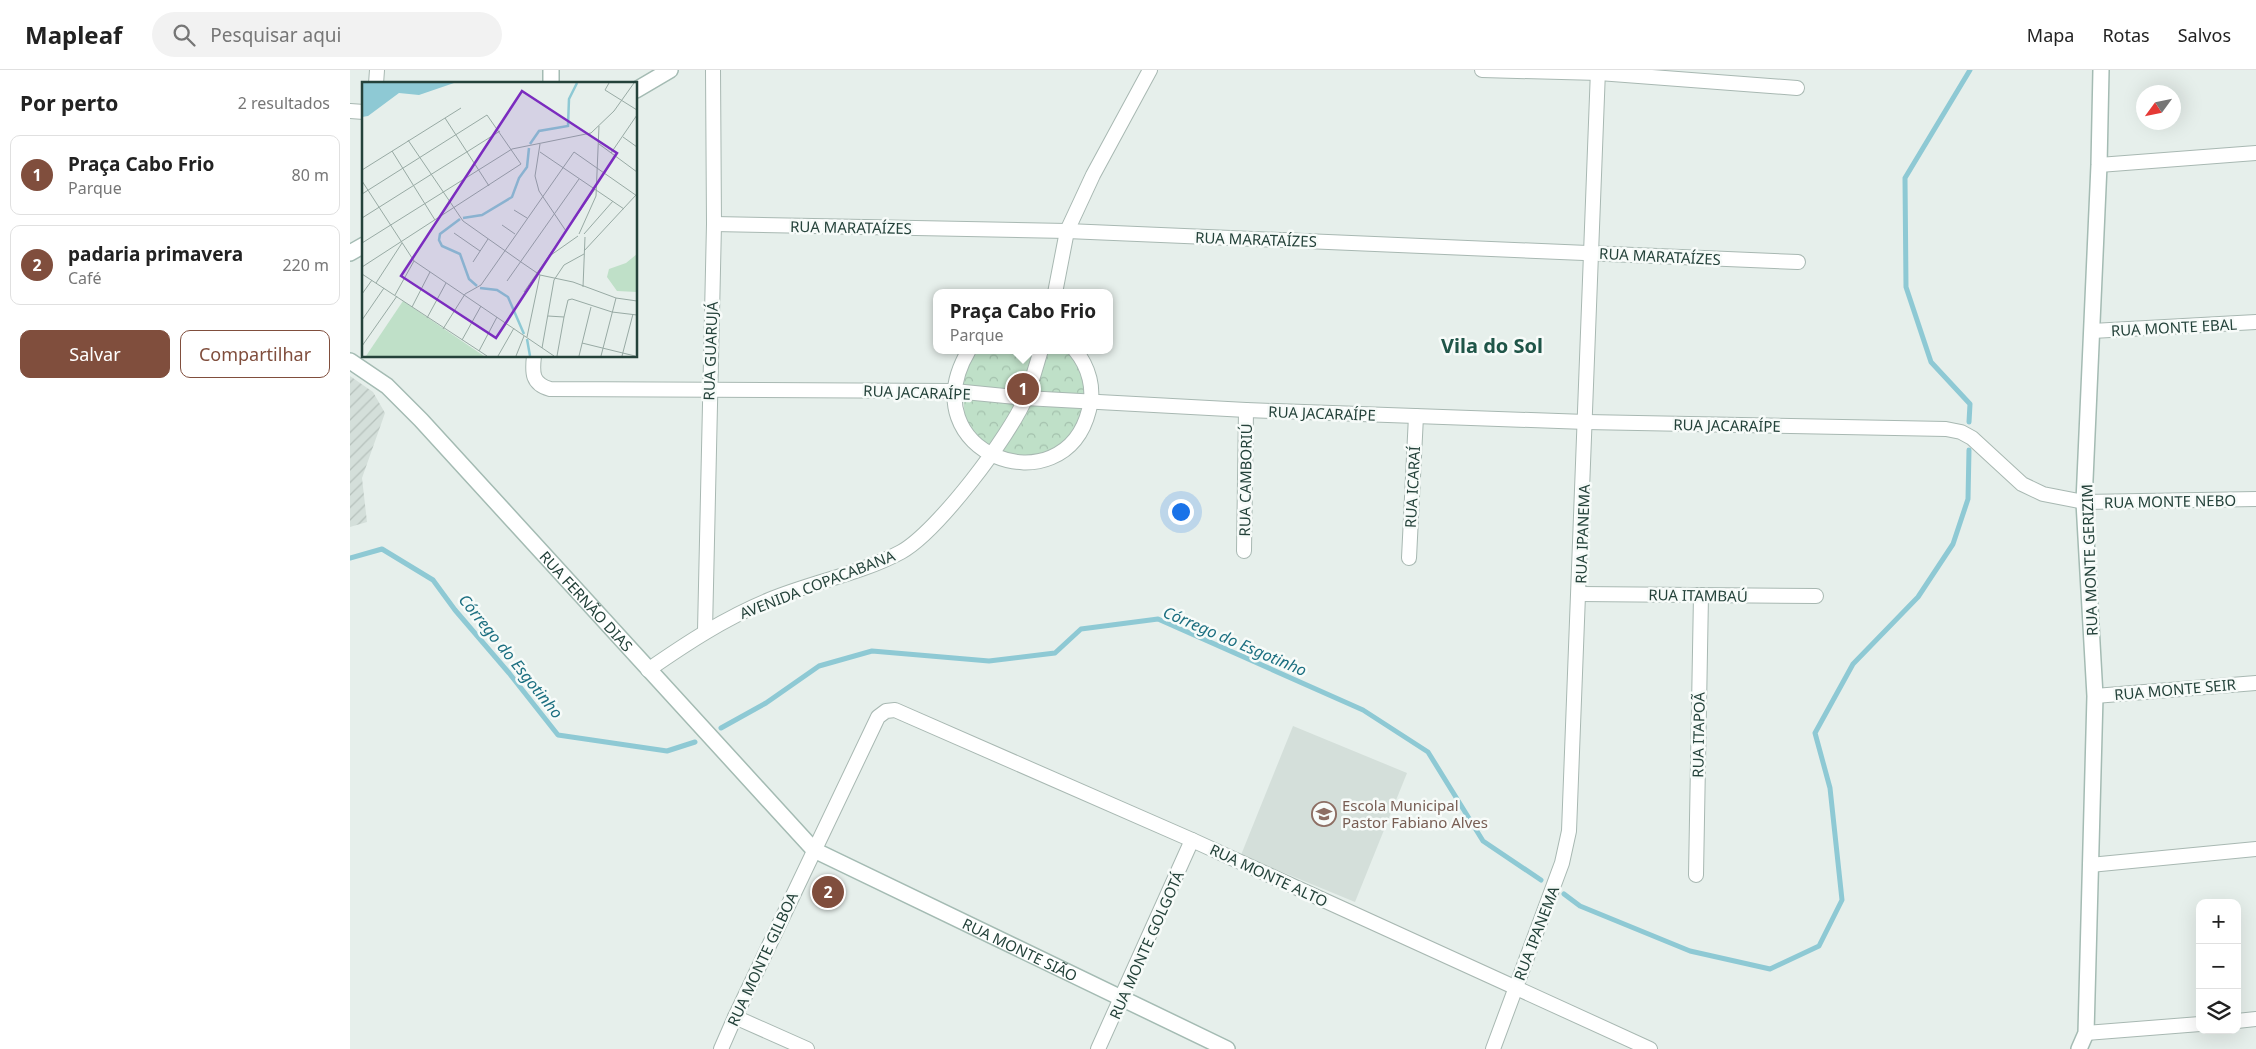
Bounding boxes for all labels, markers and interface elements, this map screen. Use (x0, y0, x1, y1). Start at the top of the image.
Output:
search box (152, 12, 502, 57)
text: Mapleaf (25, 18, 122, 51)
icon: search (170, 21, 198, 49)
text: Pesquisar aqui (210, 22, 342, 48)
text: Mapa (2027, 23, 2074, 47)
text: Rotas (2102, 23, 2150, 47)
text: Salvos (2178, 23, 2231, 47)
inset map (362, 82, 638, 358)
north arrow (2136, 85, 2181, 130)
text: Por perto (20, 89, 118, 117)
text: 2 resultados (238, 92, 330, 114)
text: Praça Cabo Frio (68, 151, 214, 177)
text: 1 (32, 164, 42, 186)
text: 80 m (292, 164, 329, 186)
text: Parque (68, 177, 122, 199)
street label: RUA MARATAÍZES (790, 216, 912, 238)
street label: RUA MARATAÍZES (1195, 227, 1317, 251)
text: padaria primavera (68, 241, 243, 267)
street label: RUA MARATAÍZES (1599, 243, 1721, 269)
text: 2 (32, 254, 42, 276)
text: 220 m (282, 254, 329, 276)
text: Café (68, 267, 102, 289)
popup (933, 289, 1113, 354)
text: Praça Cabo Frio (950, 298, 1096, 324)
street label: RUA GUARUJÁ (698, 301, 722, 401)
street label: RUA MONTE EBAL (2110, 314, 2238, 340)
text: Parque (950, 324, 1004, 346)
button: Salvar (20, 330, 170, 378)
button: Compartilhar (180, 330, 330, 378)
district label: Vila do Sol (1441, 332, 1543, 359)
pin: 1 (1007, 370, 1039, 408)
street label: RUA JACARAÍPE (863, 380, 971, 404)
street label: RUA JACARAÍPE (1268, 401, 1376, 425)
street label: RUA JACARAÍPE (1673, 414, 1781, 436)
street label: RUA CAMBORIÚ (1234, 423, 1256, 537)
street label: RUA ICARAÍ (1400, 446, 1424, 528)
street label: RUA IPANEMA (1570, 483, 1594, 584)
street label: RUA MONTE GERIZIM (2076, 484, 2102, 636)
street label: RUA MONTE NEBO (2104, 490, 2236, 512)
your location (1168, 499, 1194, 525)
street label: AVENIDA COPACABANA (736, 545, 898, 623)
street label: RUA FERNÃO DIAS (535, 547, 637, 656)
street label: RUA ITAMBAÚ (1648, 584, 1748, 606)
water label: Córrego do Esgotinho (454, 589, 568, 723)
water label: Córrego do Esgotinho (1160, 601, 1310, 681)
street label: RUA MONTE SEIR (2113, 674, 2237, 704)
street label: RUA ITAPOÃ (1687, 692, 1709, 778)
place label: Escola Municipal Pastor Fabiano Alves (1342, 795, 1488, 832)
school or university icon: Escola Municipal Pastor Fabiano Alves (1311, 801, 1337, 827)
street label: RUA MONTE ALTO (1207, 839, 1331, 911)
street label: RUA MONTE GOLGOTÁ (1104, 867, 1188, 1022)
pin: 2 (812, 873, 844, 911)
street label: RUA IPANEMA (1509, 883, 1563, 983)
street label: RUA MONTE GILBOA (722, 888, 802, 1029)
map controls (2196, 899, 2241, 1034)
button: + (2196, 899, 2241, 944)
street label: RUA MONTE SIÃO (959, 913, 1081, 986)
button: − (2196, 944, 2241, 989)
button: layers (2196, 989, 2241, 1034)

